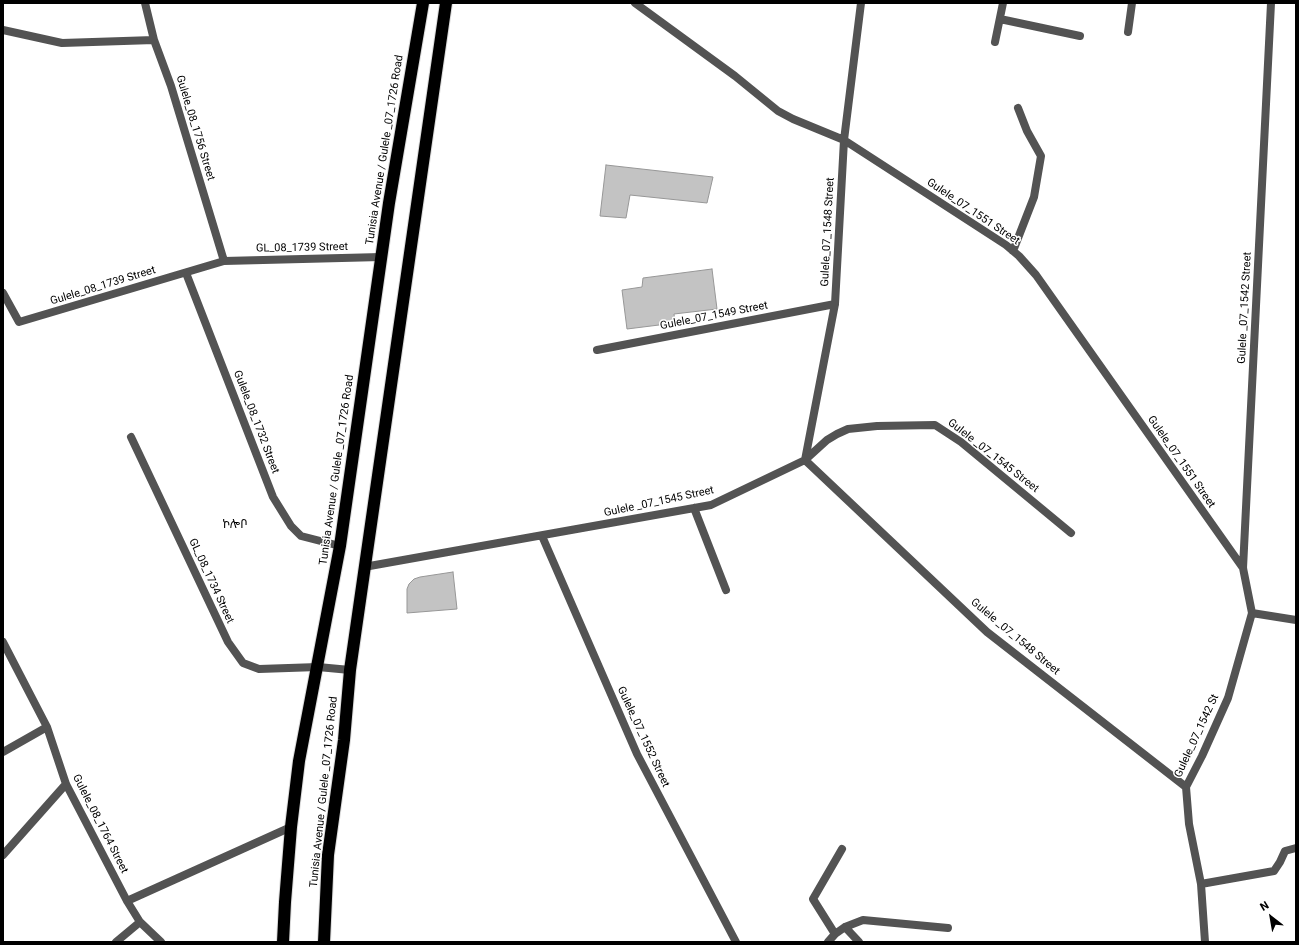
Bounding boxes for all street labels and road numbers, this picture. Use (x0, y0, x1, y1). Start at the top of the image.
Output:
street label: Tunisia Avenue / Gulele _07_1726 Road (363, 54, 407, 246)
street label: Gulele_08_1756 Street (173, 74, 217, 182)
street label: Gulele_07_1551 Street (924, 176, 1022, 248)
street label: Gulele_07_1548 Street (819, 177, 837, 287)
street label: GL_08_1739 Street (256, 241, 348, 255)
street label: Gulele _07_1542 Street (1235, 252, 1255, 364)
street label: Gulele_08_1739 Street (49, 264, 157, 308)
street label: Gulele_07_1549 Street (659, 299, 769, 333)
street label: Gulele_08_1732 Street (230, 369, 282, 475)
street label: Tunisia Avenue / Gulele _07_1726 Road (317, 374, 357, 566)
street label: Gulele_07_1551 Street (1144, 413, 1218, 511)
street label: Gulele _07_1545 Street (945, 416, 1041, 496)
street label: Gulele _07_1545 Street (603, 484, 715, 520)
street label: GL_08_1734 Street (186, 536, 236, 626)
street label: Gulele _07_1548 Street (968, 596, 1062, 678)
street label: Gulele_07_1552 Street (614, 685, 672, 789)
street label: Gulele_07_1542 St (1172, 692, 1222, 780)
street label: Tunisia Avenue / Gulele _07_1726 Road (307, 696, 341, 888)
street label: Gulele_08_1764 Street (69, 772, 131, 876)

